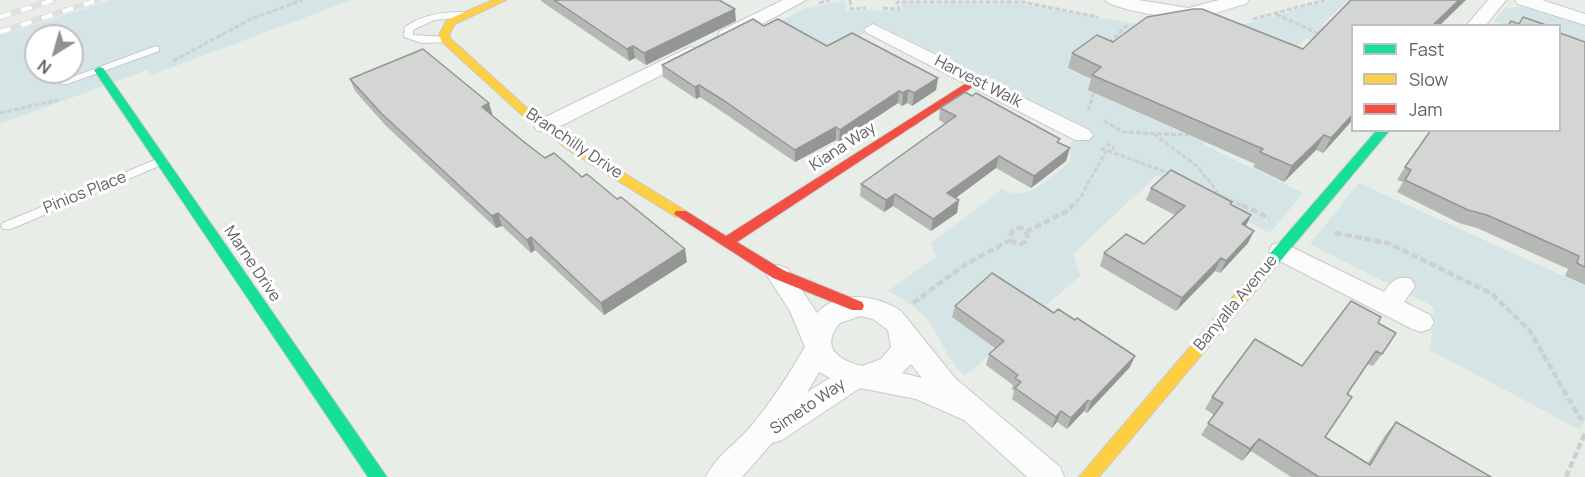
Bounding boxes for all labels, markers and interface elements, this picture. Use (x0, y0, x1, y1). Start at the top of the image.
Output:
north arrow (24, 24, 84, 84)
legend (1351, 24, 1561, 132)
text: Fast (1409, 37, 1444, 61)
street label: Harvest Walk (931, 52, 1025, 112)
text: N (33, 55, 56, 79)
text: Slow (1409, 67, 1448, 91)
text: Jam (1409, 97, 1443, 121)
street label: Branchilly Drive (522, 105, 626, 183)
street label: Kiana Way (806, 119, 880, 175)
street label: Pinios Place (41, 168, 129, 218)
street label: Marne Drive (220, 222, 284, 306)
street label: Banyalla Avenue (1190, 251, 1282, 355)
street label: Simeto Way (767, 375, 849, 439)

